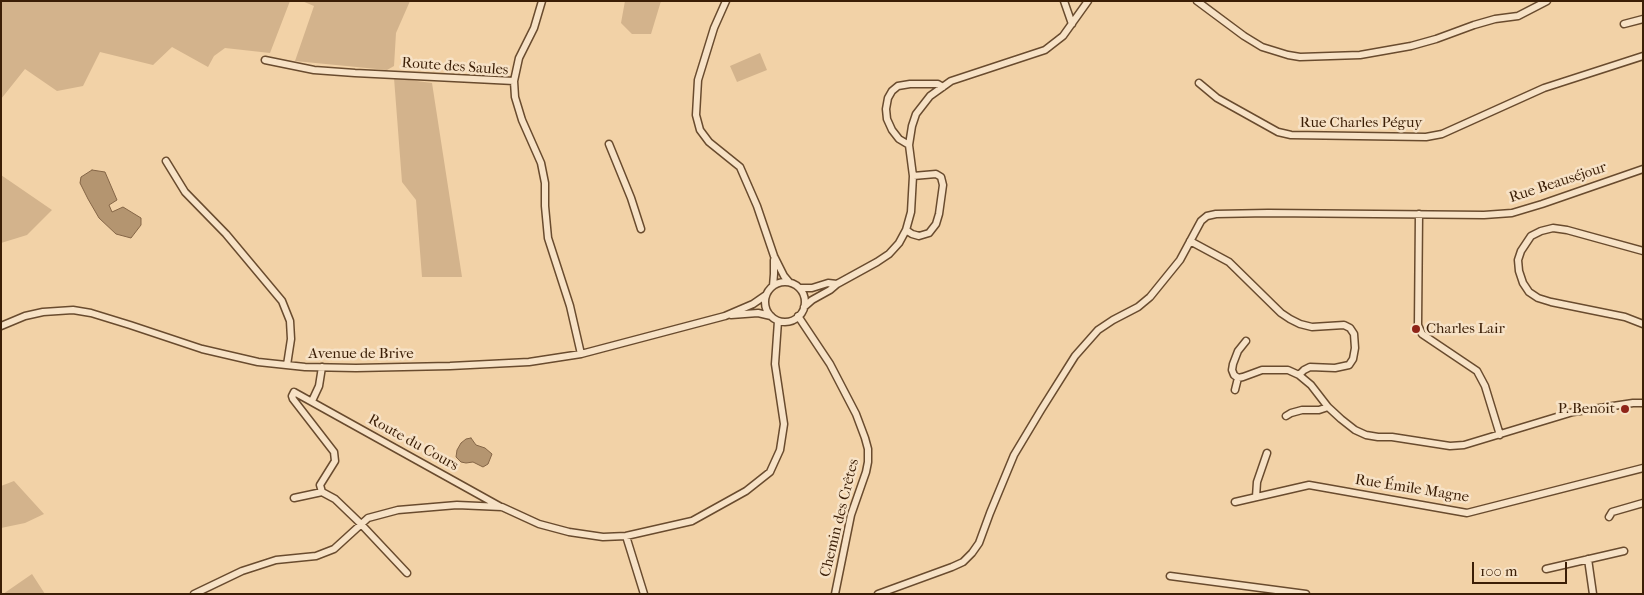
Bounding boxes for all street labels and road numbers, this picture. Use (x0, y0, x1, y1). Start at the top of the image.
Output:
street label: Route des Saules (401, 54, 509, 80)
street label: Rue Charles Péguy (1300, 114, 1422, 132)
street label: Rue Beauséjour (1507, 159, 1609, 207)
street label: Avenue de Brive (308, 345, 414, 363)
street label: Route du Cours (365, 411, 461, 475)
street label: Chemin des Crêtes (817, 457, 863, 579)
street label: Rue Émile Magne (1354, 471, 1470, 507)

